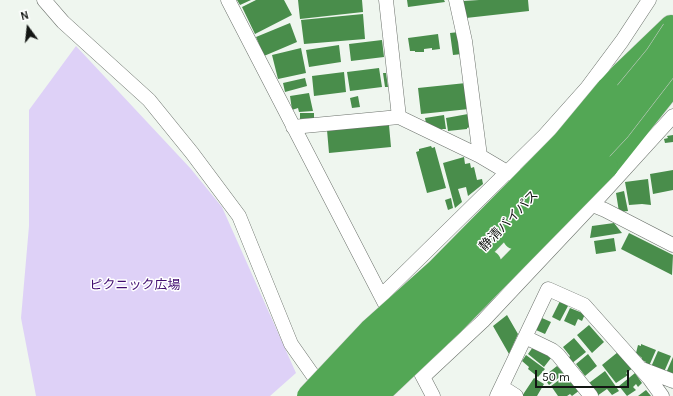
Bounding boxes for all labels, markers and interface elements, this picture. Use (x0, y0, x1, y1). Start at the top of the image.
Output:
north arrow (8, 8, 48, 48)
text: N (19, 9, 30, 23)
street label: 静清バイパス (476, 188, 542, 254)
park label: ピクニック広場 (90, 277, 180, 293)
scale bar (537, 362, 631, 388)
text: 50 m (542, 370, 570, 384)

